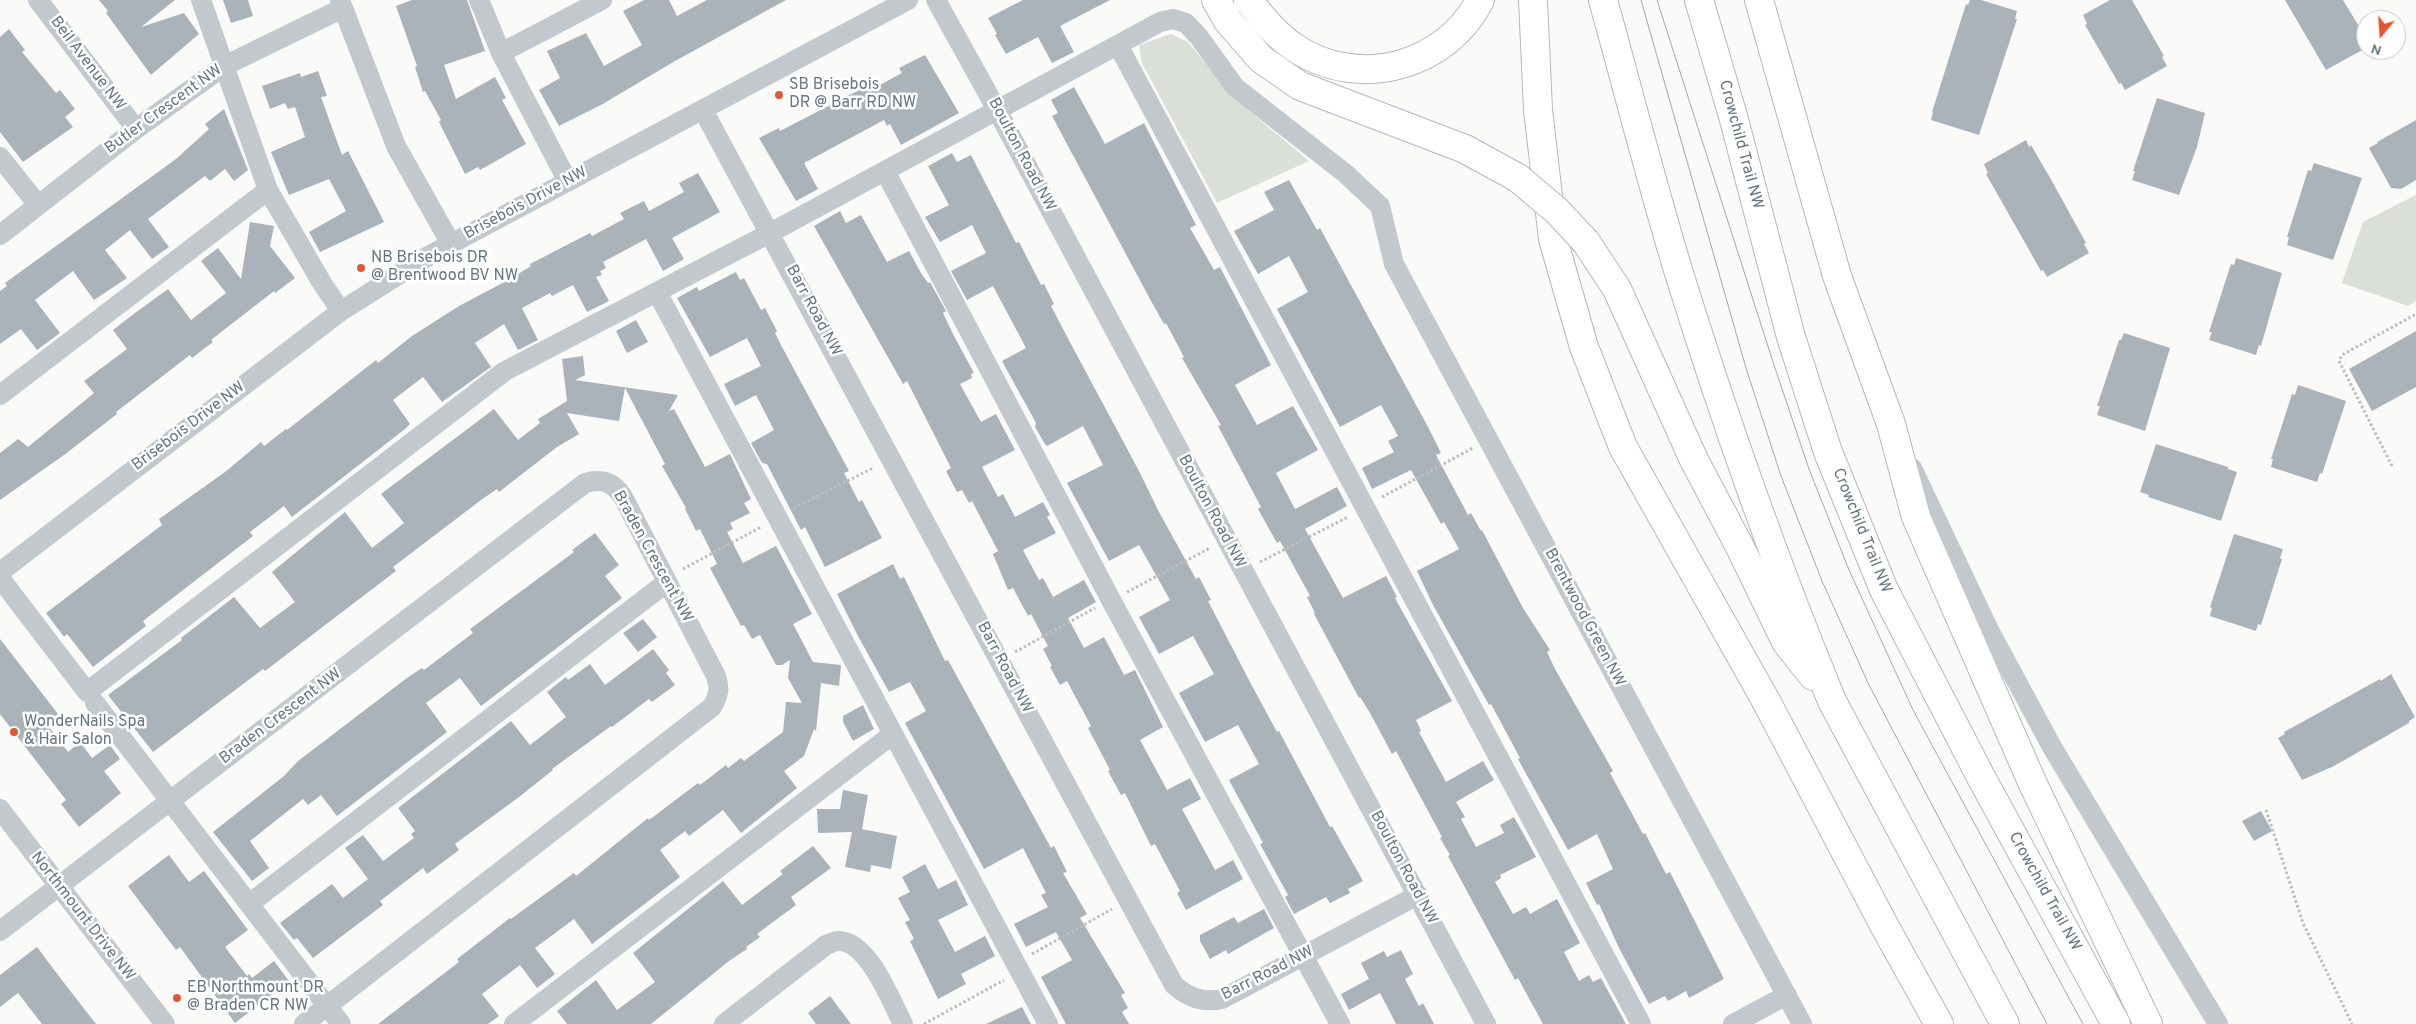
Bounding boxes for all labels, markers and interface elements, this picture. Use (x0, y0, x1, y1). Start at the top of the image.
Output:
north arrow (2356, 10, 2406, 60)
street label: Beil Avenue NW (45, 13, 129, 115)
text: N (2369, 39, 2384, 58)
street label: Butler Crescent NW (102, 61, 226, 159)
place label: SB Brisebois DR @ Barr RD NW (789, 76, 916, 114)
street label: Crowchild Trail NW (1714, 78, 1766, 212)
marker: SB Brisebois DR @ Barr RD NW (773, 89, 785, 101)
street label: Boulton Road NW (983, 95, 1059, 215)
street label: Brisebois Drive NW (461, 163, 591, 245)
place label: NB Brisebois DR @ Brentwood BV NW (371, 249, 518, 287)
marker: NB Brisebois DR @ Brentwood BV NW (355, 262, 367, 274)
street label: Barr Road NW (781, 262, 845, 360)
street label: Brisebois Drive NW (129, 378, 249, 476)
street label: Boulton Road NW (1173, 452, 1249, 572)
street label: Crowchild Trail NW (1827, 466, 1895, 596)
street label: Braden Crescent NW (608, 488, 696, 626)
street label: Brentwood Green NW (1539, 546, 1629, 690)
street label: Barr Road NW (972, 619, 1036, 717)
street label: Braden Crescent NW (216, 665, 346, 769)
place label: WonderNails Spa & Hair Salon (24, 713, 145, 751)
marker: WonderNails Spa & Hair Salon (8, 726, 20, 738)
street label: Boulton Road NW (1365, 808, 1441, 928)
street label: Crowchild Trail NW (2003, 829, 2085, 955)
street label: Northmount Drive NW (26, 849, 138, 985)
street label: Barr Road NW (1219, 943, 1317, 1005)
place label: EB Northmount DR @ Braden CR NW (187, 979, 324, 1017)
marker: EB Northmount DR @ Braden CR NW (171, 992, 183, 1004)

